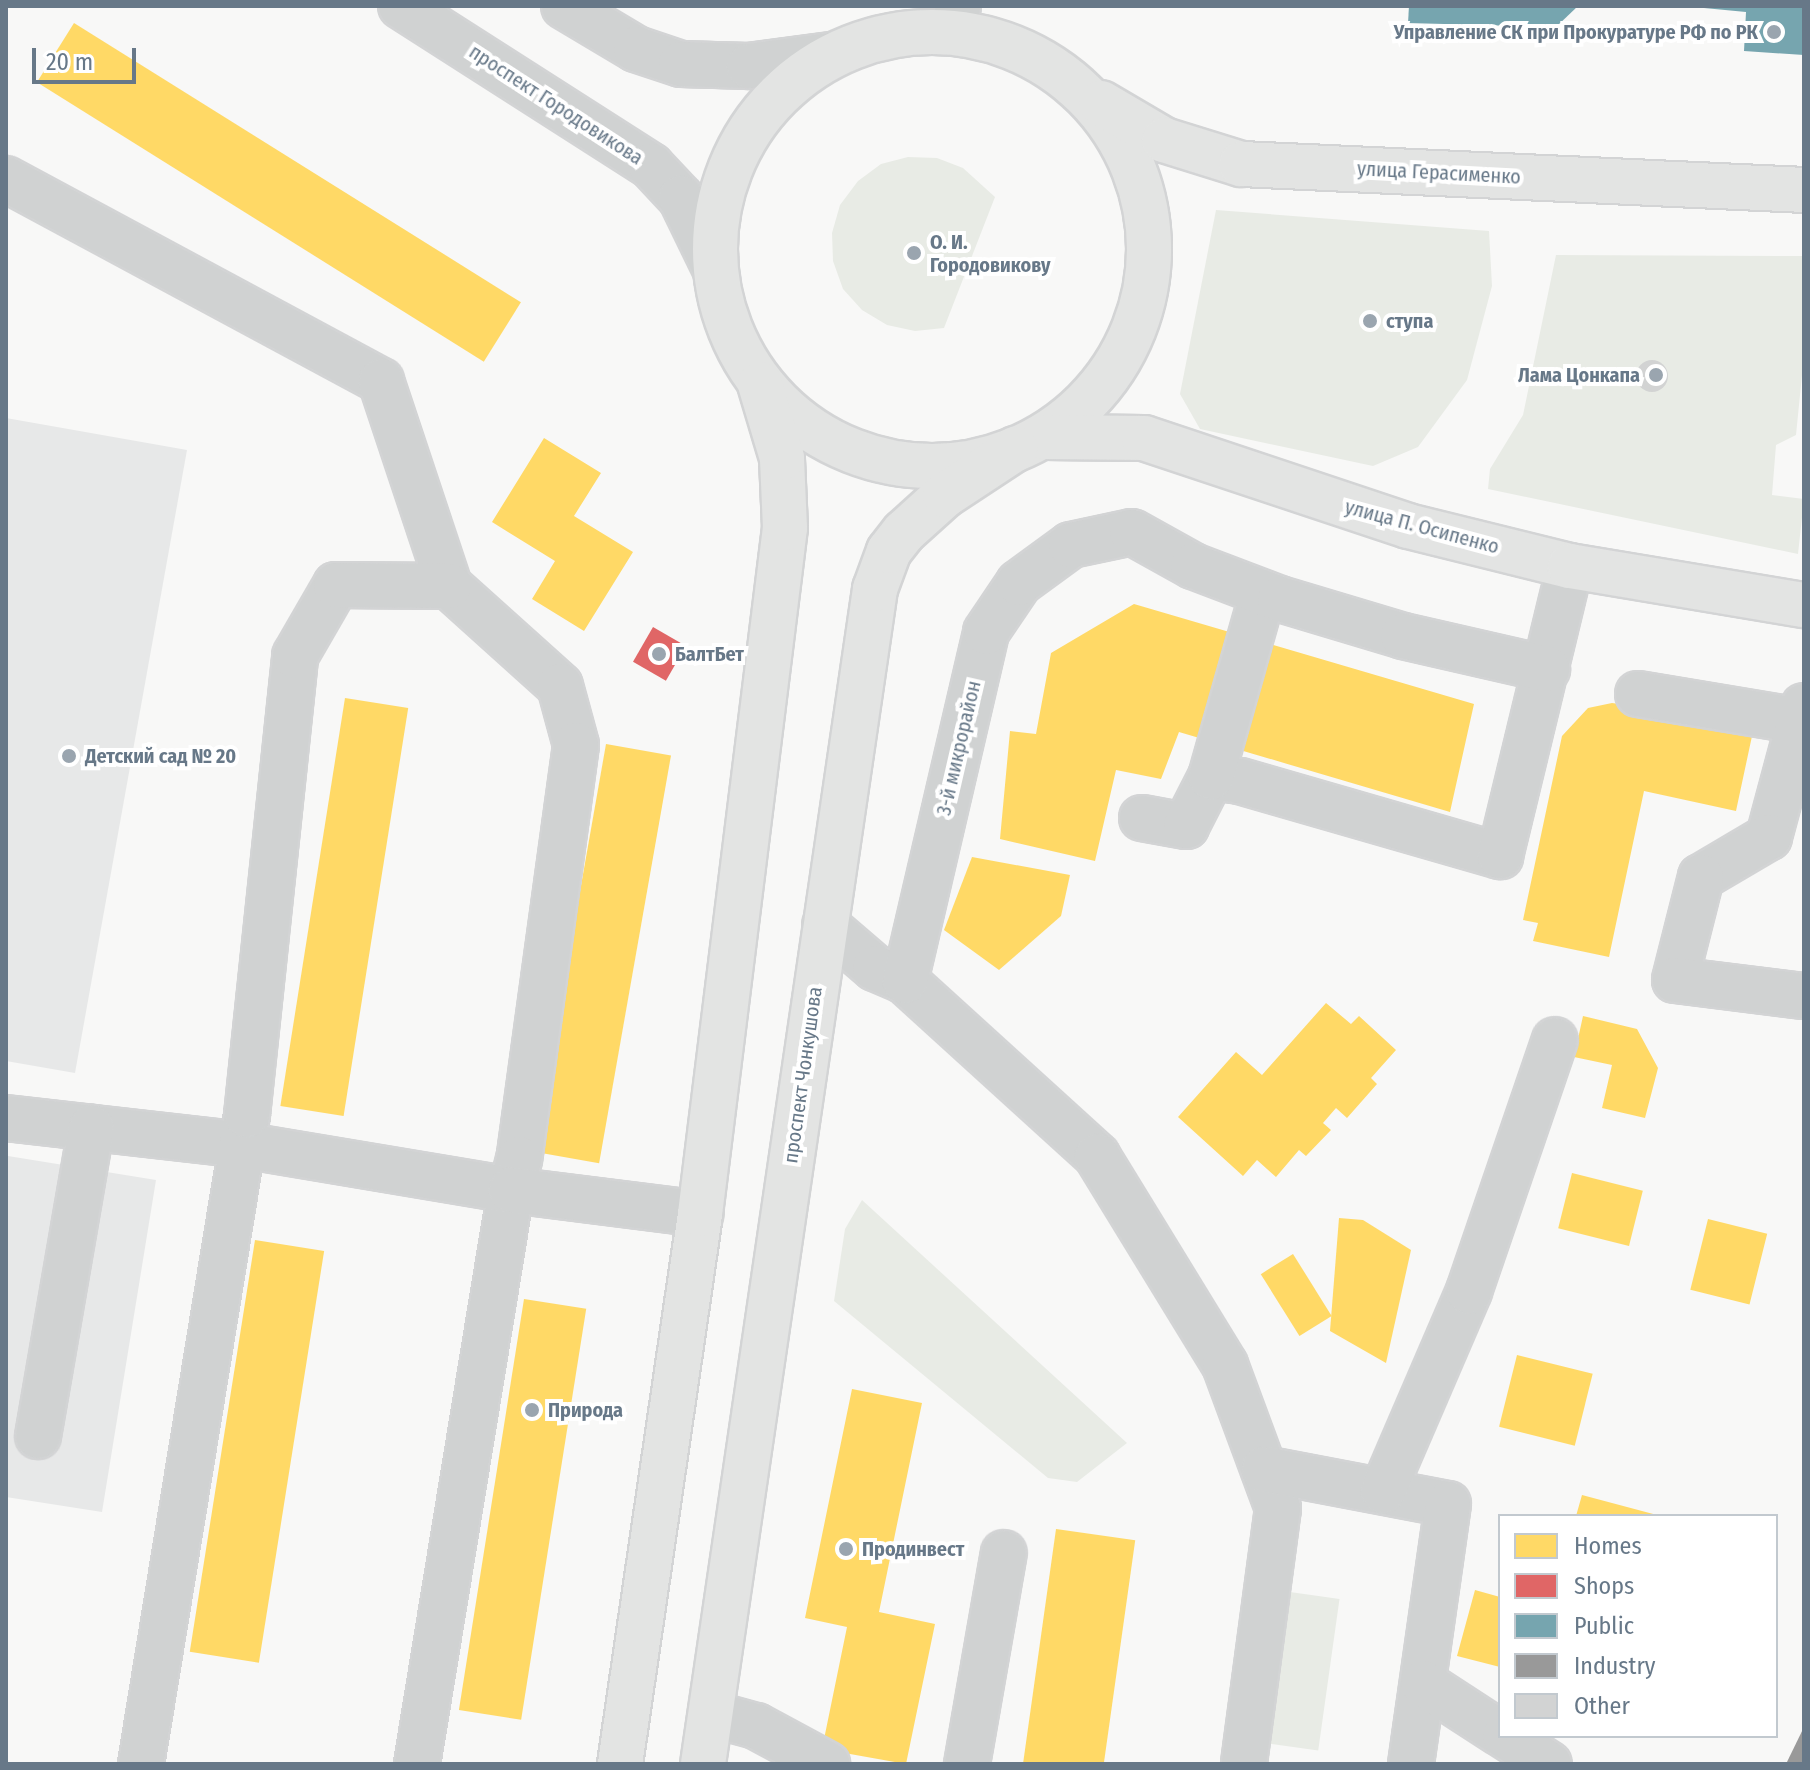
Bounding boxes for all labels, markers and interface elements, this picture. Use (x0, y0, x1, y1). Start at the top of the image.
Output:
place label: Управление СК при Прокуратуре РФ по РК (1394, 20, 1758, 44)
marker: Управление СК при Прокуратуре РФ по РК (1765, 23, 1783, 41)
scale bar (36, 32, 140, 82)
street label: проспект Городовикова (465, 40, 647, 170)
text: 20 m (46, 48, 93, 76)
street label: улица Герасименко (1357, 157, 1521, 189)
place label: О. И. Городовикову (930, 230, 1051, 277)
marker: О. И. Городовикову (905, 244, 923, 262)
place label: ступа (1386, 309, 1433, 333)
marker: ступа (1361, 312, 1379, 330)
place label: Лама Цонкапа (1518, 363, 1640, 387)
marker: Лама Цонкапа (1647, 366, 1665, 384)
street label: улица П. Осипенко (1342, 495, 1502, 559)
place label: БалтБет (675, 642, 744, 666)
marker: БалтБет (650, 645, 668, 663)
street label: 3-й микрорайон (932, 678, 986, 818)
place label: Детский сад № 20 (85, 744, 236, 768)
marker: Детский сад № 20 (60, 747, 78, 765)
street label: проспект Чонкушова (779, 985, 827, 1165)
place label: Природа (548, 1398, 623, 1422)
marker: Природа (523, 1401, 541, 1419)
legend (1498, 1514, 1778, 1738)
text: Homes (1574, 1532, 1642, 1560)
place label: Продинвест (862, 1537, 964, 1561)
marker: Продинвест (837, 1540, 855, 1558)
text: Shops (1574, 1572, 1634, 1600)
text: Public (1574, 1612, 1634, 1640)
text: Industry (1574, 1652, 1656, 1680)
text: Other (1574, 1692, 1630, 1720)

